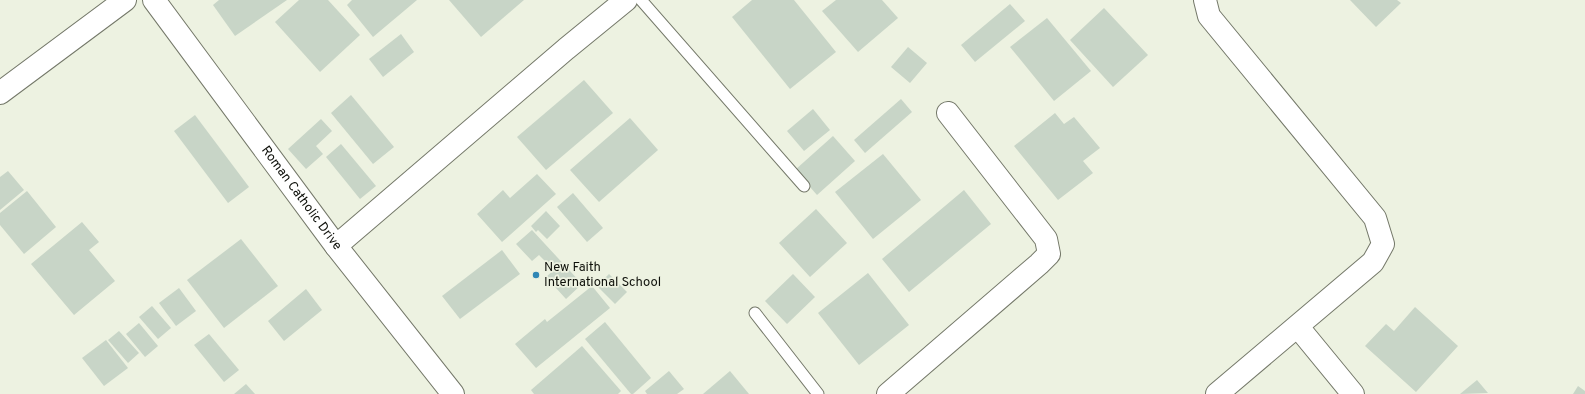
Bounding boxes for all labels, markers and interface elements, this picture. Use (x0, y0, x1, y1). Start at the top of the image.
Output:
street label: Roman Catholic Drive (257, 143, 345, 254)
place label: New Faith International School (544, 260, 661, 291)
marker: New Faith International School (531, 270, 541, 280)

